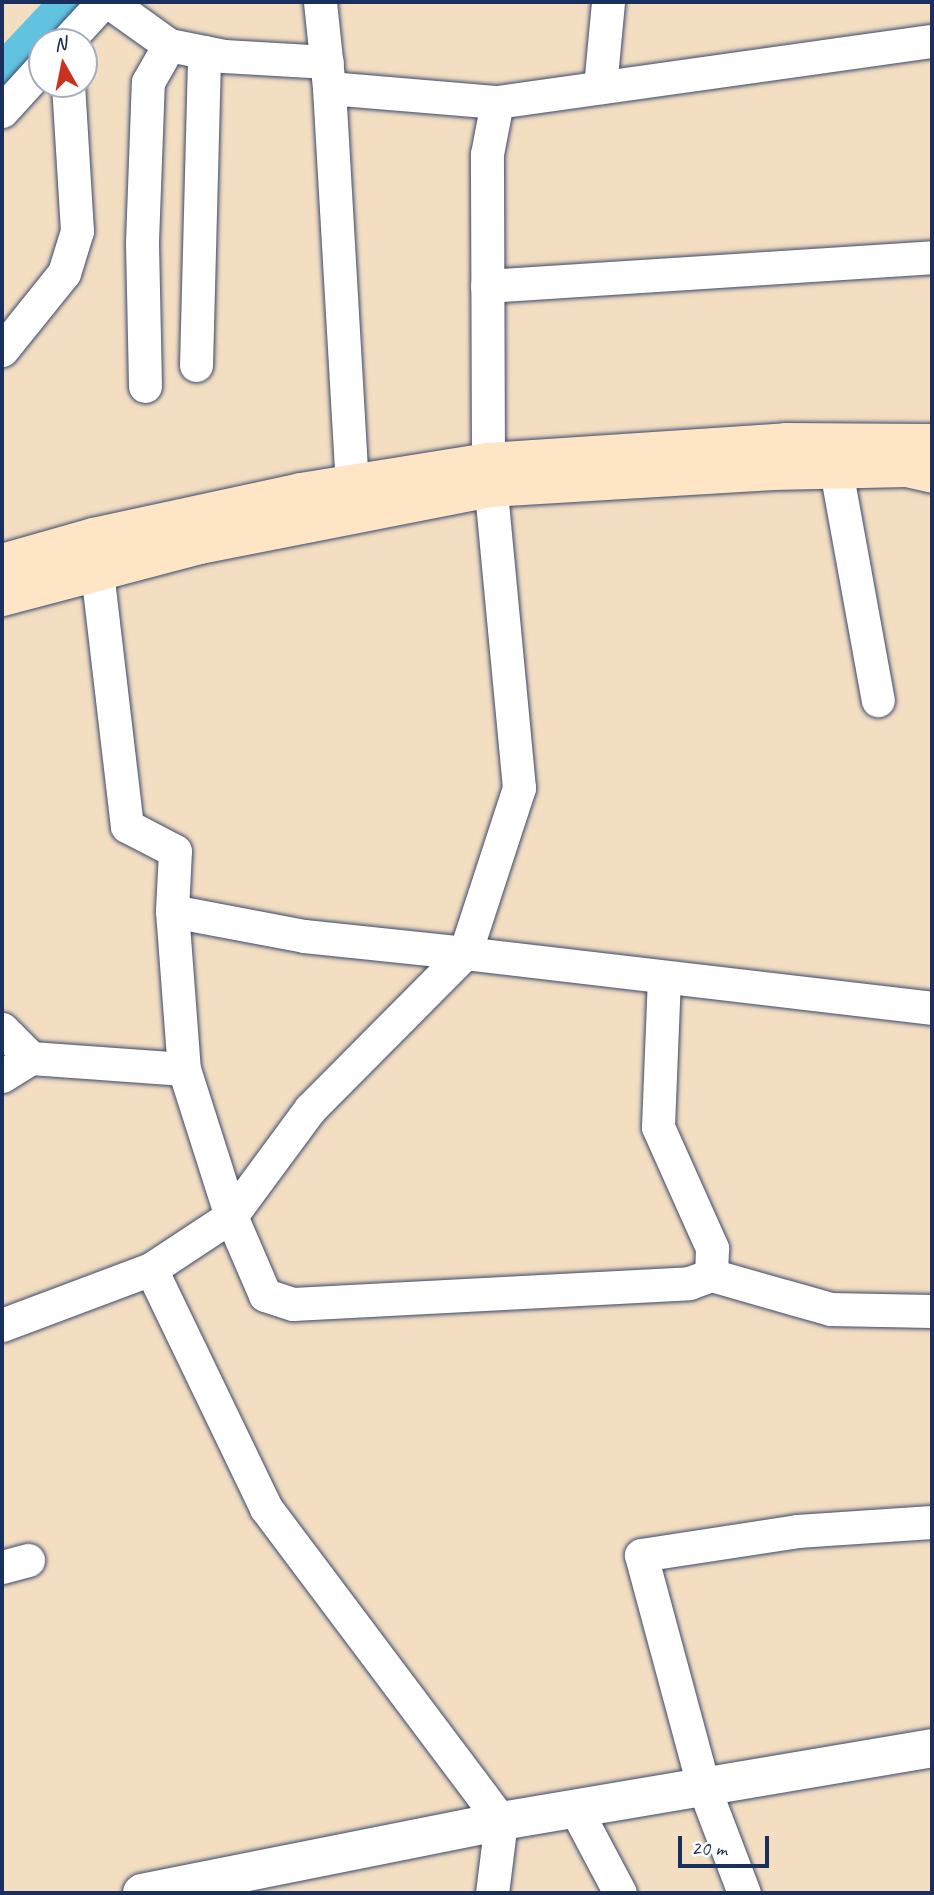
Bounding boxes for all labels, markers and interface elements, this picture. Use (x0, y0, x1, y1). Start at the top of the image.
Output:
north arrow (28, 28, 98, 98)
text: N (52, 31, 68, 57)
scale bar (682, 1822, 773, 1866)
text: 20 m (691, 1835, 727, 1861)

